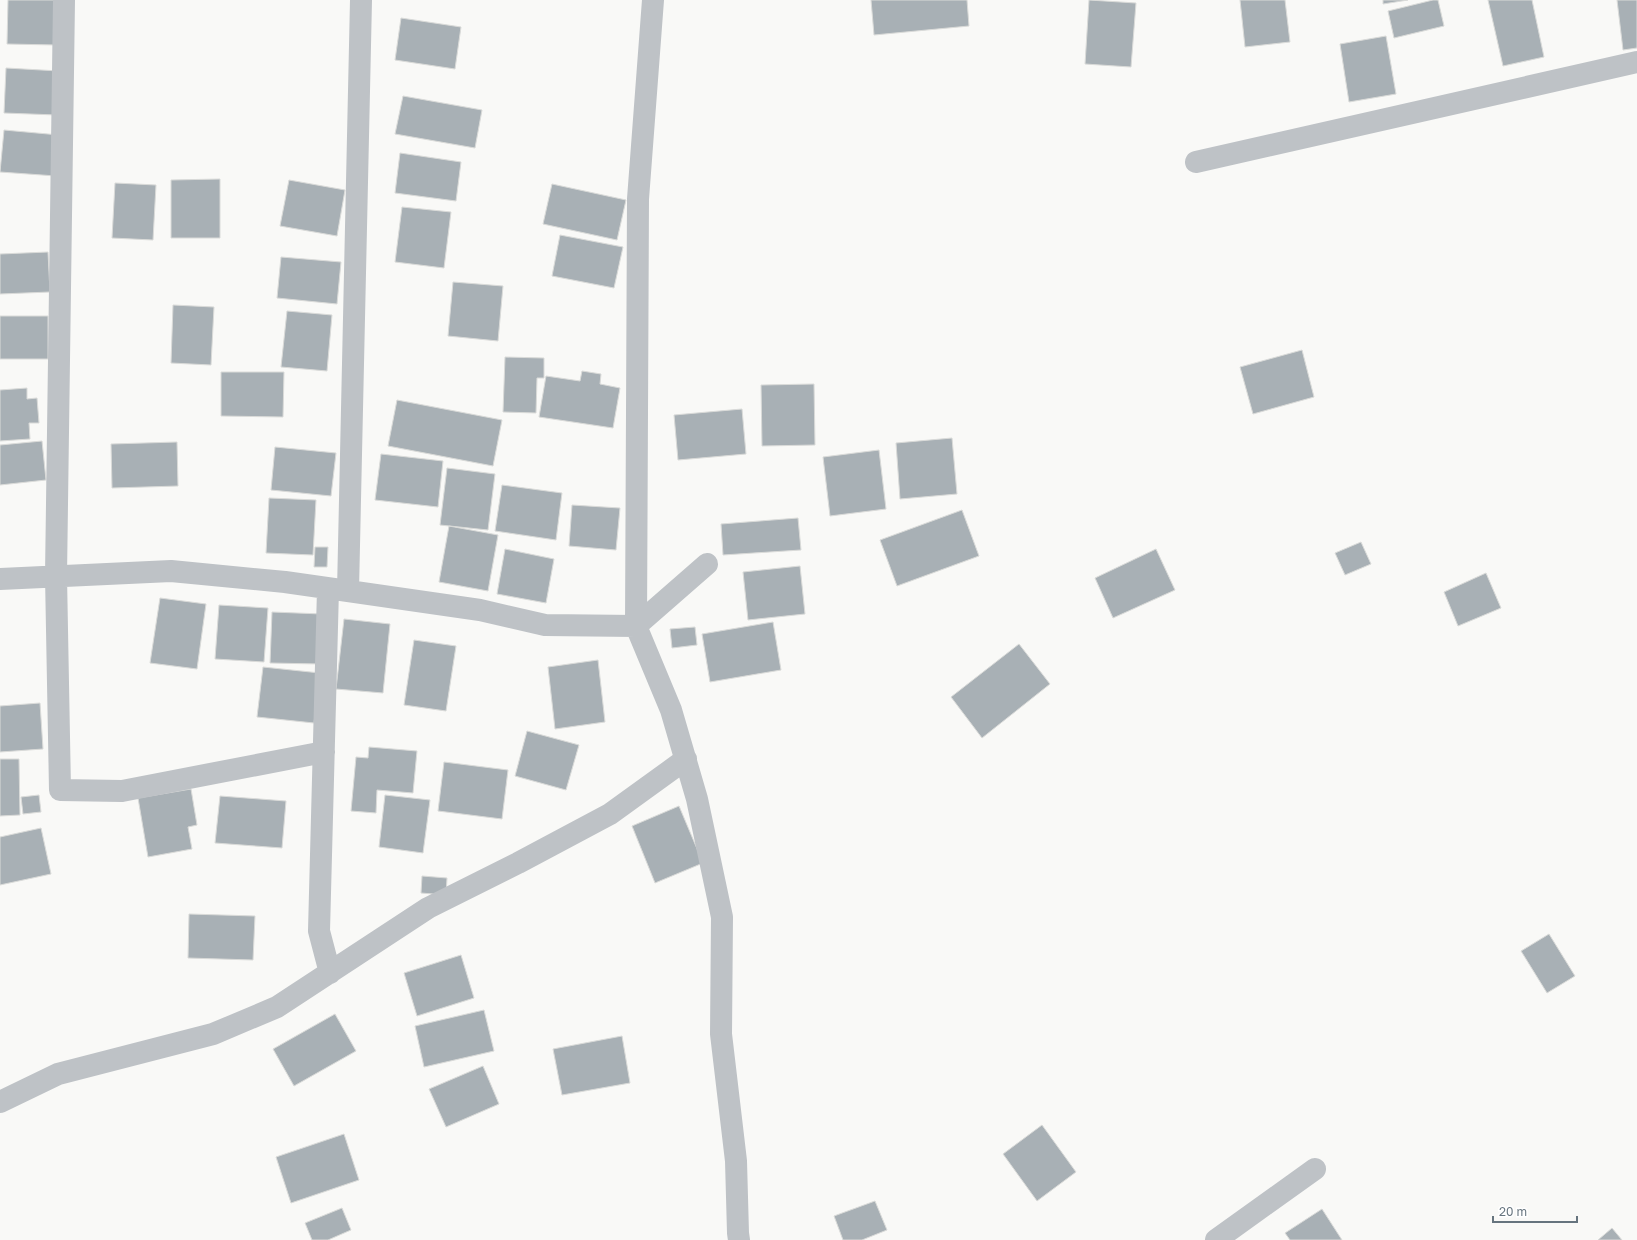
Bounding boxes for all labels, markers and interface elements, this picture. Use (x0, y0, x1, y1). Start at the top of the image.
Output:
scale bar (1493, 1198, 1577, 1224)
text: 20 m (1499, 1204, 1527, 1219)

